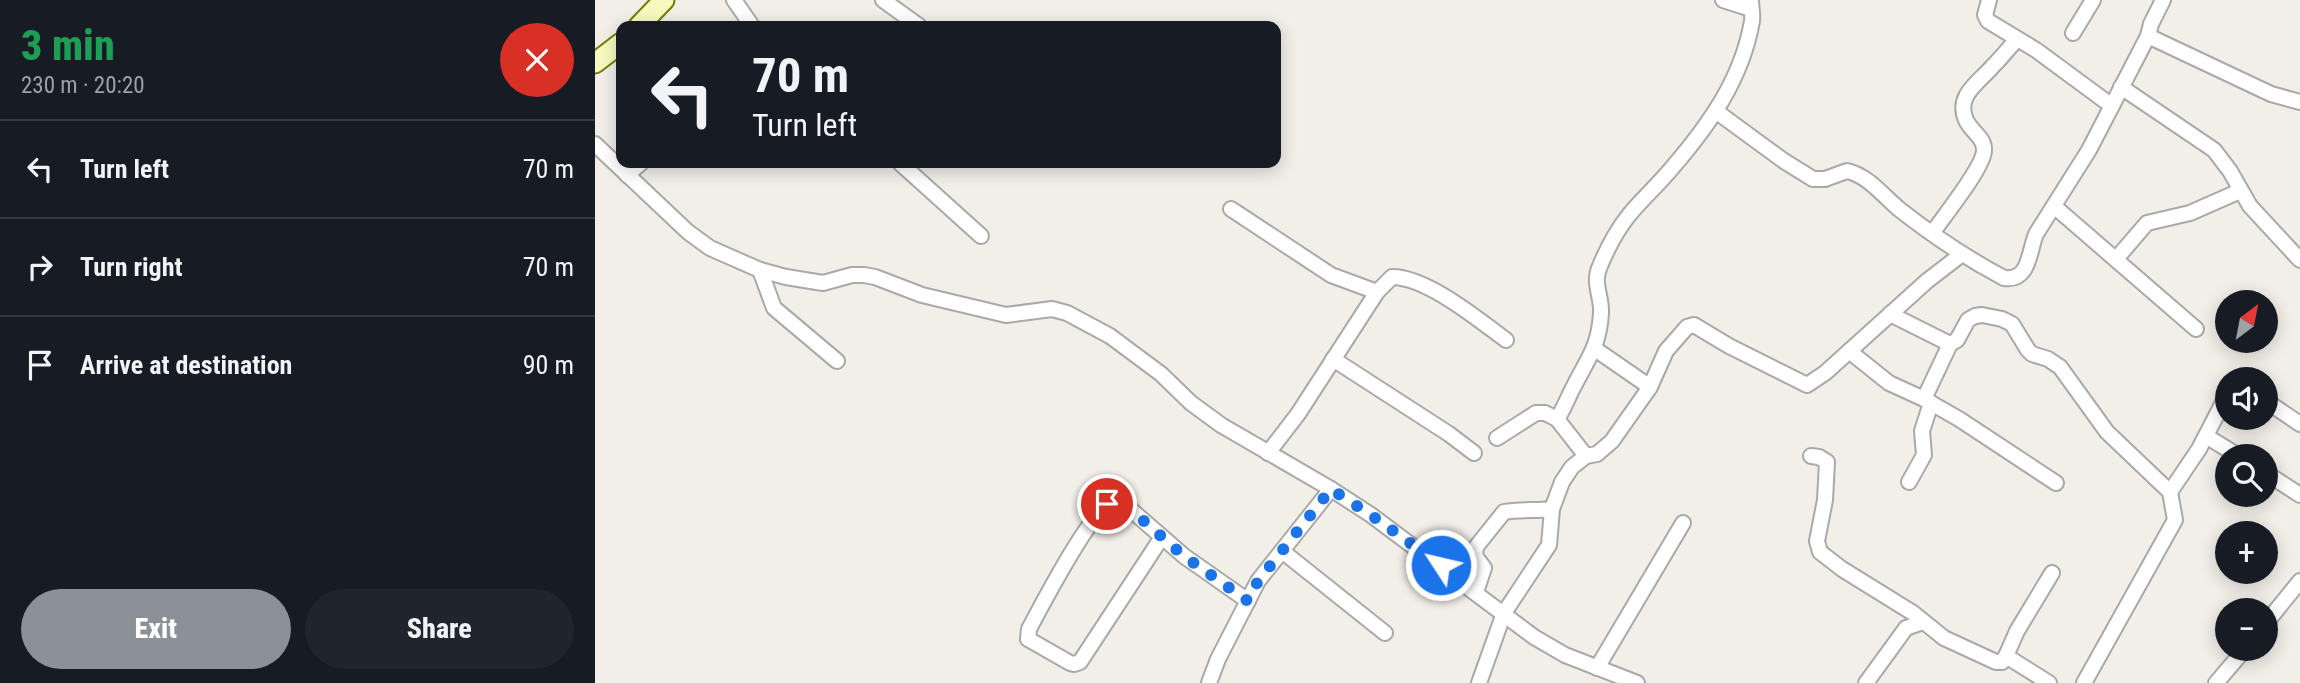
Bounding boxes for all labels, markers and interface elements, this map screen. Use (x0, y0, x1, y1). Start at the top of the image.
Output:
text: 3 min (21, 21, 115, 70)
button: close (500, 23, 574, 97)
text: 70 m (752, 47, 849, 104)
icon: left (637, 49, 728, 140)
text: 230 m · 20:20 (21, 72, 145, 99)
text: Turn left (752, 106, 857, 144)
icon: left (21, 150, 59, 188)
text: Turn left (80, 154, 169, 184)
text: 70 m (523, 154, 574, 184)
icon: right (21, 248, 59, 286)
text: Turn right (80, 252, 182, 282)
text: 70 m (523, 252, 574, 282)
north arrow (2215, 290, 2279, 354)
map controls (2215, 290, 2278, 661)
icon: arrive (21, 346, 59, 384)
text: Arrive at destination (80, 350, 292, 380)
text: 90 m (523, 350, 574, 380)
button: sound (2215, 367, 2278, 430)
button: search (2215, 444, 2278, 507)
pin (1077, 474, 1137, 534)
icon: arrive (1088, 485, 1126, 523)
button: + (2215, 521, 2278, 584)
position arrow (1404, 528, 1478, 602)
button: Exit (21, 589, 291, 669)
button: Share (305, 589, 574, 669)
button: − (2215, 598, 2278, 661)

